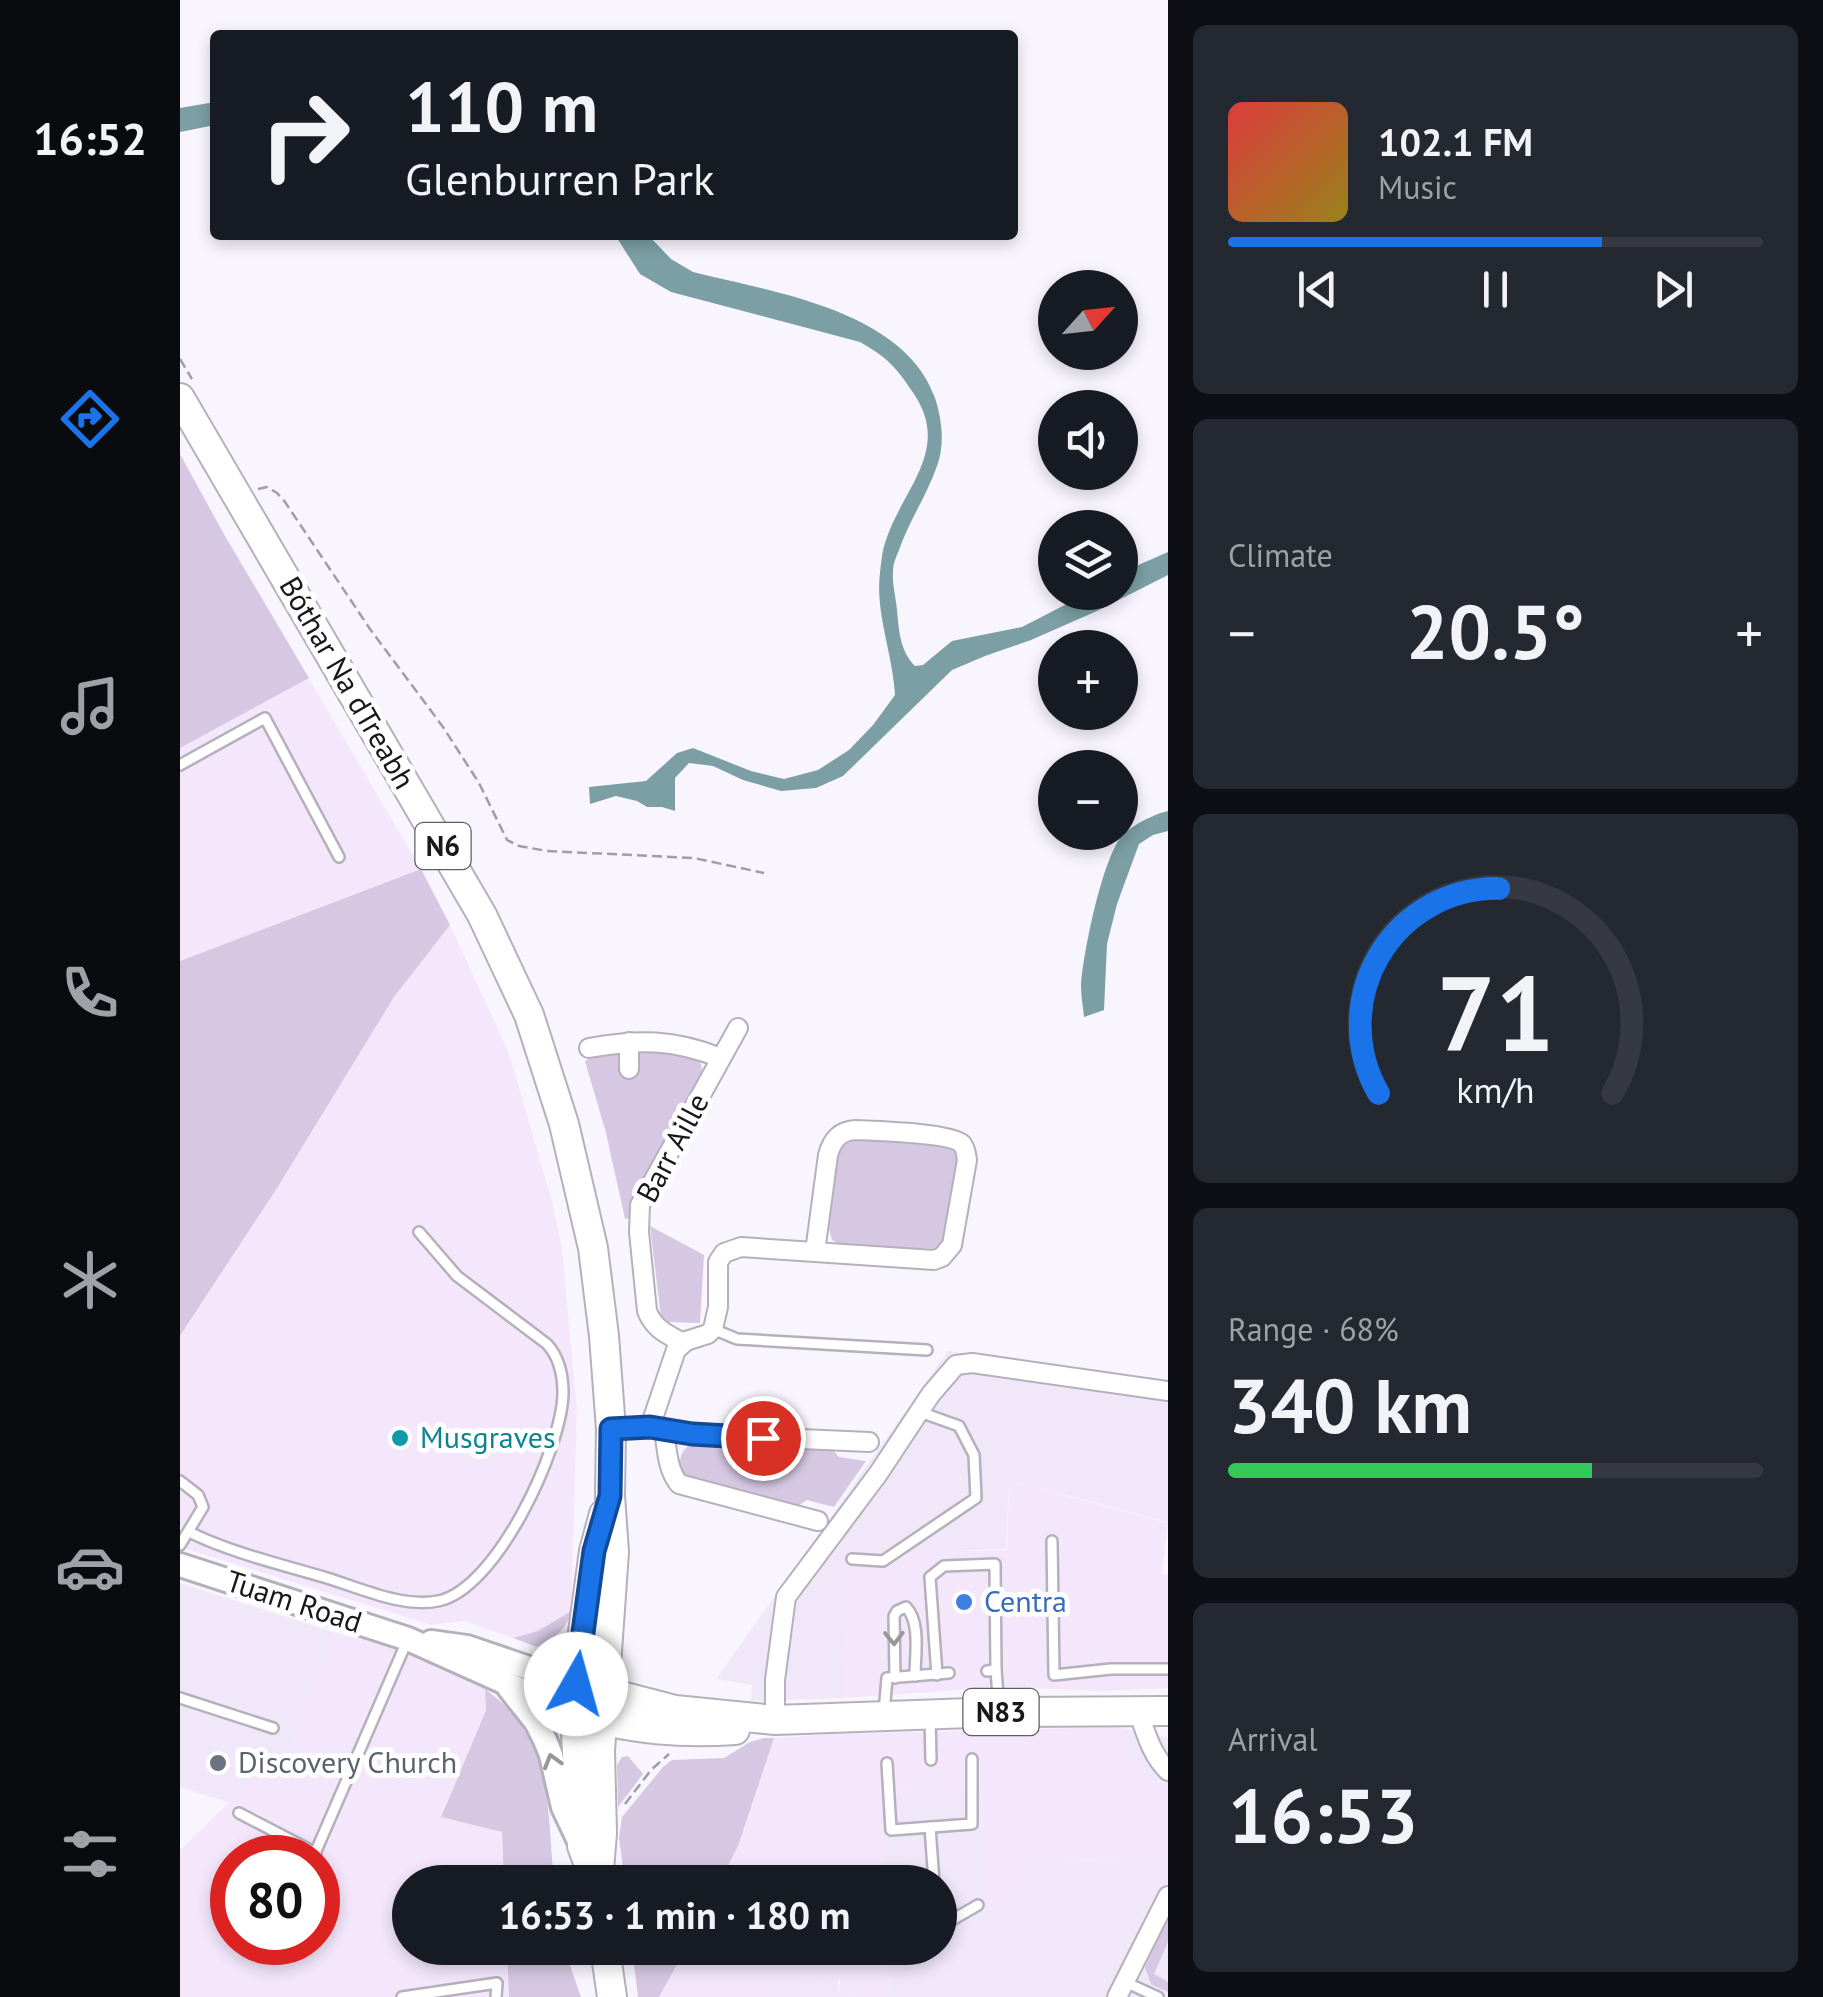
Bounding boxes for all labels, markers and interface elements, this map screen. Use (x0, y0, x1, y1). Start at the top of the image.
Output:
text: 110 m (405, 61, 598, 151)
icon: right (240, 70, 370, 200)
text: 16:52 (33, 109, 147, 167)
text: 102.1 FM (1378, 117, 1533, 166)
text: Glenburren Park (405, 149, 715, 207)
text: Music (1378, 166, 1457, 208)
icon: previous (1290, 262, 1345, 317)
icon: pause (1468, 262, 1523, 317)
icon: next (1646, 262, 1701, 317)
north arrow (1038, 270, 1138, 370)
map controls (1038, 270, 1138, 850)
icon: directions (55, 384, 125, 454)
button: sound (1038, 390, 1138, 490)
button: layers (1038, 510, 1138, 610)
text: Climate (1228, 534, 1333, 576)
street label: Bóthar Na dTreabh (272, 569, 425, 795)
text: 20.5° (1406, 583, 1585, 680)
text: − (1228, 597, 1256, 668)
text: + (1735, 597, 1763, 668)
button: + (1038, 630, 1138, 730)
icon: music (55, 671, 125, 741)
button: − (1038, 750, 1138, 850)
road number: N6 (416, 823, 470, 869)
text: 71 (1437, 945, 1554, 1080)
icon: phone (55, 958, 125, 1028)
text: km/h (1456, 1067, 1535, 1113)
street label: Barr Aille (627, 1086, 717, 1209)
icon: climate (55, 1245, 125, 1315)
text: Range · 68% (1228, 1308, 1399, 1350)
text: 340 km (1228, 1357, 1472, 1454)
pin (721, 1396, 806, 1481)
icon: arrive (736, 1411, 791, 1466)
place label: Musgraves (420, 1417, 556, 1456)
marker: Musgraves (389, 1427, 411, 1449)
icon: car (55, 1532, 125, 1602)
street label: Tuam Road (222, 1560, 367, 1641)
place label: Centra (984, 1581, 1067, 1620)
marker: Centra (953, 1591, 975, 1613)
one-way arrow (884, 1630, 905, 1646)
position arrow (524, 1632, 628, 1736)
road number: N83 (964, 1689, 1038, 1735)
text: Arrival (1228, 1718, 1318, 1760)
place label: Discovery Church (238, 1742, 457, 1781)
marker: Discovery Church (207, 1752, 229, 1774)
one-way arrow (543, 1753, 564, 1770)
text: 16:53 (1228, 1767, 1418, 1864)
icon: filters (55, 1819, 125, 1889)
speed limit sign: 80 (210, 1835, 340, 1965)
text: 16:53 · 1 min · 180 m (499, 1890, 850, 1939)

